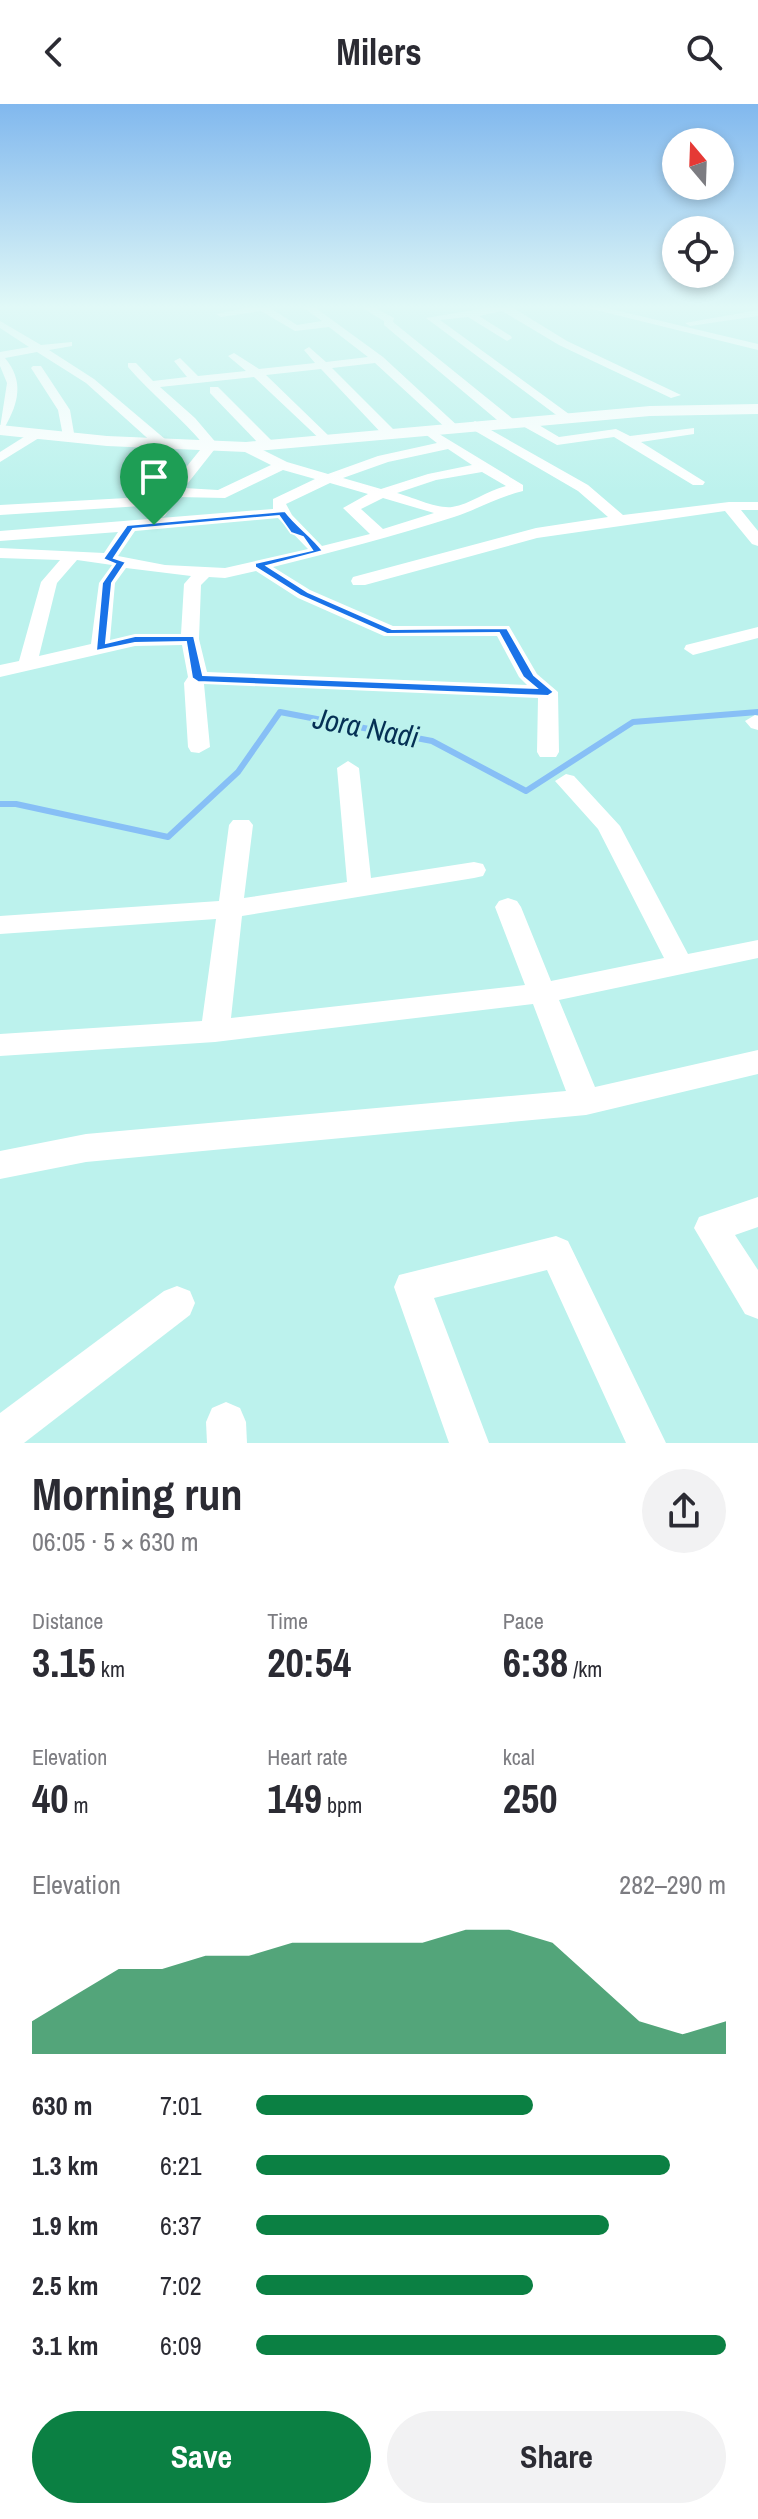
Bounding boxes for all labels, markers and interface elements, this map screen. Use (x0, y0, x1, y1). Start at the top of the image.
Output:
text: Milers (336, 28, 422, 76)
icon: back (32, 30, 76, 74)
icon: search (682, 30, 726, 74)
north arrow (662, 128, 734, 200)
map controls (662, 128, 734, 288)
button: locate (662, 216, 734, 288)
pin (120, 443, 188, 525)
icon: arrive (132, 455, 176, 499)
water label: Jora Nadi (309, 697, 423, 757)
text: Morning run (32, 1464, 242, 1524)
button: share (642, 1469, 726, 1553)
text: 06:05 · 5 × 630 m (32, 1524, 199, 1559)
text: Distance (32, 1606, 103, 1636)
text: Time (267, 1606, 308, 1636)
text: Pace (503, 1606, 544, 1636)
text: 3.15 (32, 1636, 96, 1689)
text: 20:54 (267, 1636, 351, 1689)
text: 6:38 (503, 1636, 568, 1689)
text: km (96, 1654, 125, 1684)
text: /km (568, 1654, 602, 1684)
text: Elevation (32, 1742, 107, 1772)
text: Heart rate (267, 1742, 348, 1772)
text: kcal (503, 1742, 535, 1772)
text: 40 (32, 1772, 68, 1825)
text: 149 (267, 1772, 322, 1825)
text: 250 (503, 1772, 557, 1825)
text: m (68, 1790, 89, 1820)
text: bpm (322, 1790, 362, 1820)
text: Elevation (32, 1867, 121, 1902)
text: 282–290 m (619, 1867, 726, 1902)
text: 630 m (32, 2088, 92, 2123)
text: 7:01 (160, 2088, 202, 2123)
text: 1.3 km (32, 2148, 98, 2183)
text: 6:21 (160, 2148, 202, 2183)
text: 1.9 km (32, 2208, 98, 2243)
text: 6:37 (160, 2208, 202, 2243)
text: 2.5 km (32, 2268, 98, 2303)
text: 7:02 (160, 2268, 202, 2303)
text: 3.1 km (32, 2328, 98, 2363)
text: 6:09 (160, 2328, 202, 2363)
button: Save (32, 2411, 371, 2503)
button: Share (387, 2411, 726, 2503)

